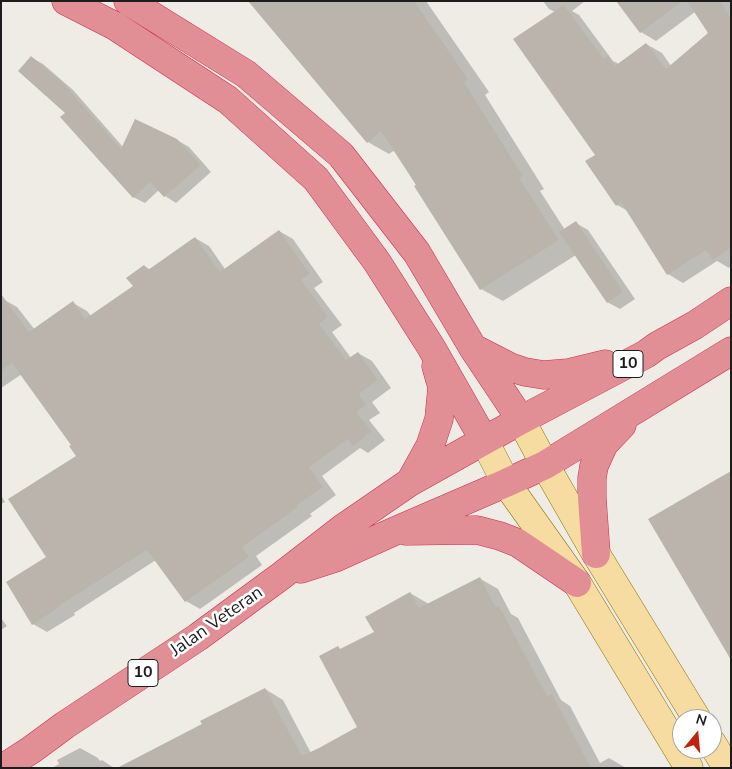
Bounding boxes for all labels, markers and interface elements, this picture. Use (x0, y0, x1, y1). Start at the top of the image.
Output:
road number: 10 (613, 350, 643, 378)
street label: Jalan Veteran (167, 582, 267, 662)
road number: 10 (128, 660, 158, 686)
north arrow (672, 709, 722, 759)
text: N (693, 710, 709, 731)

